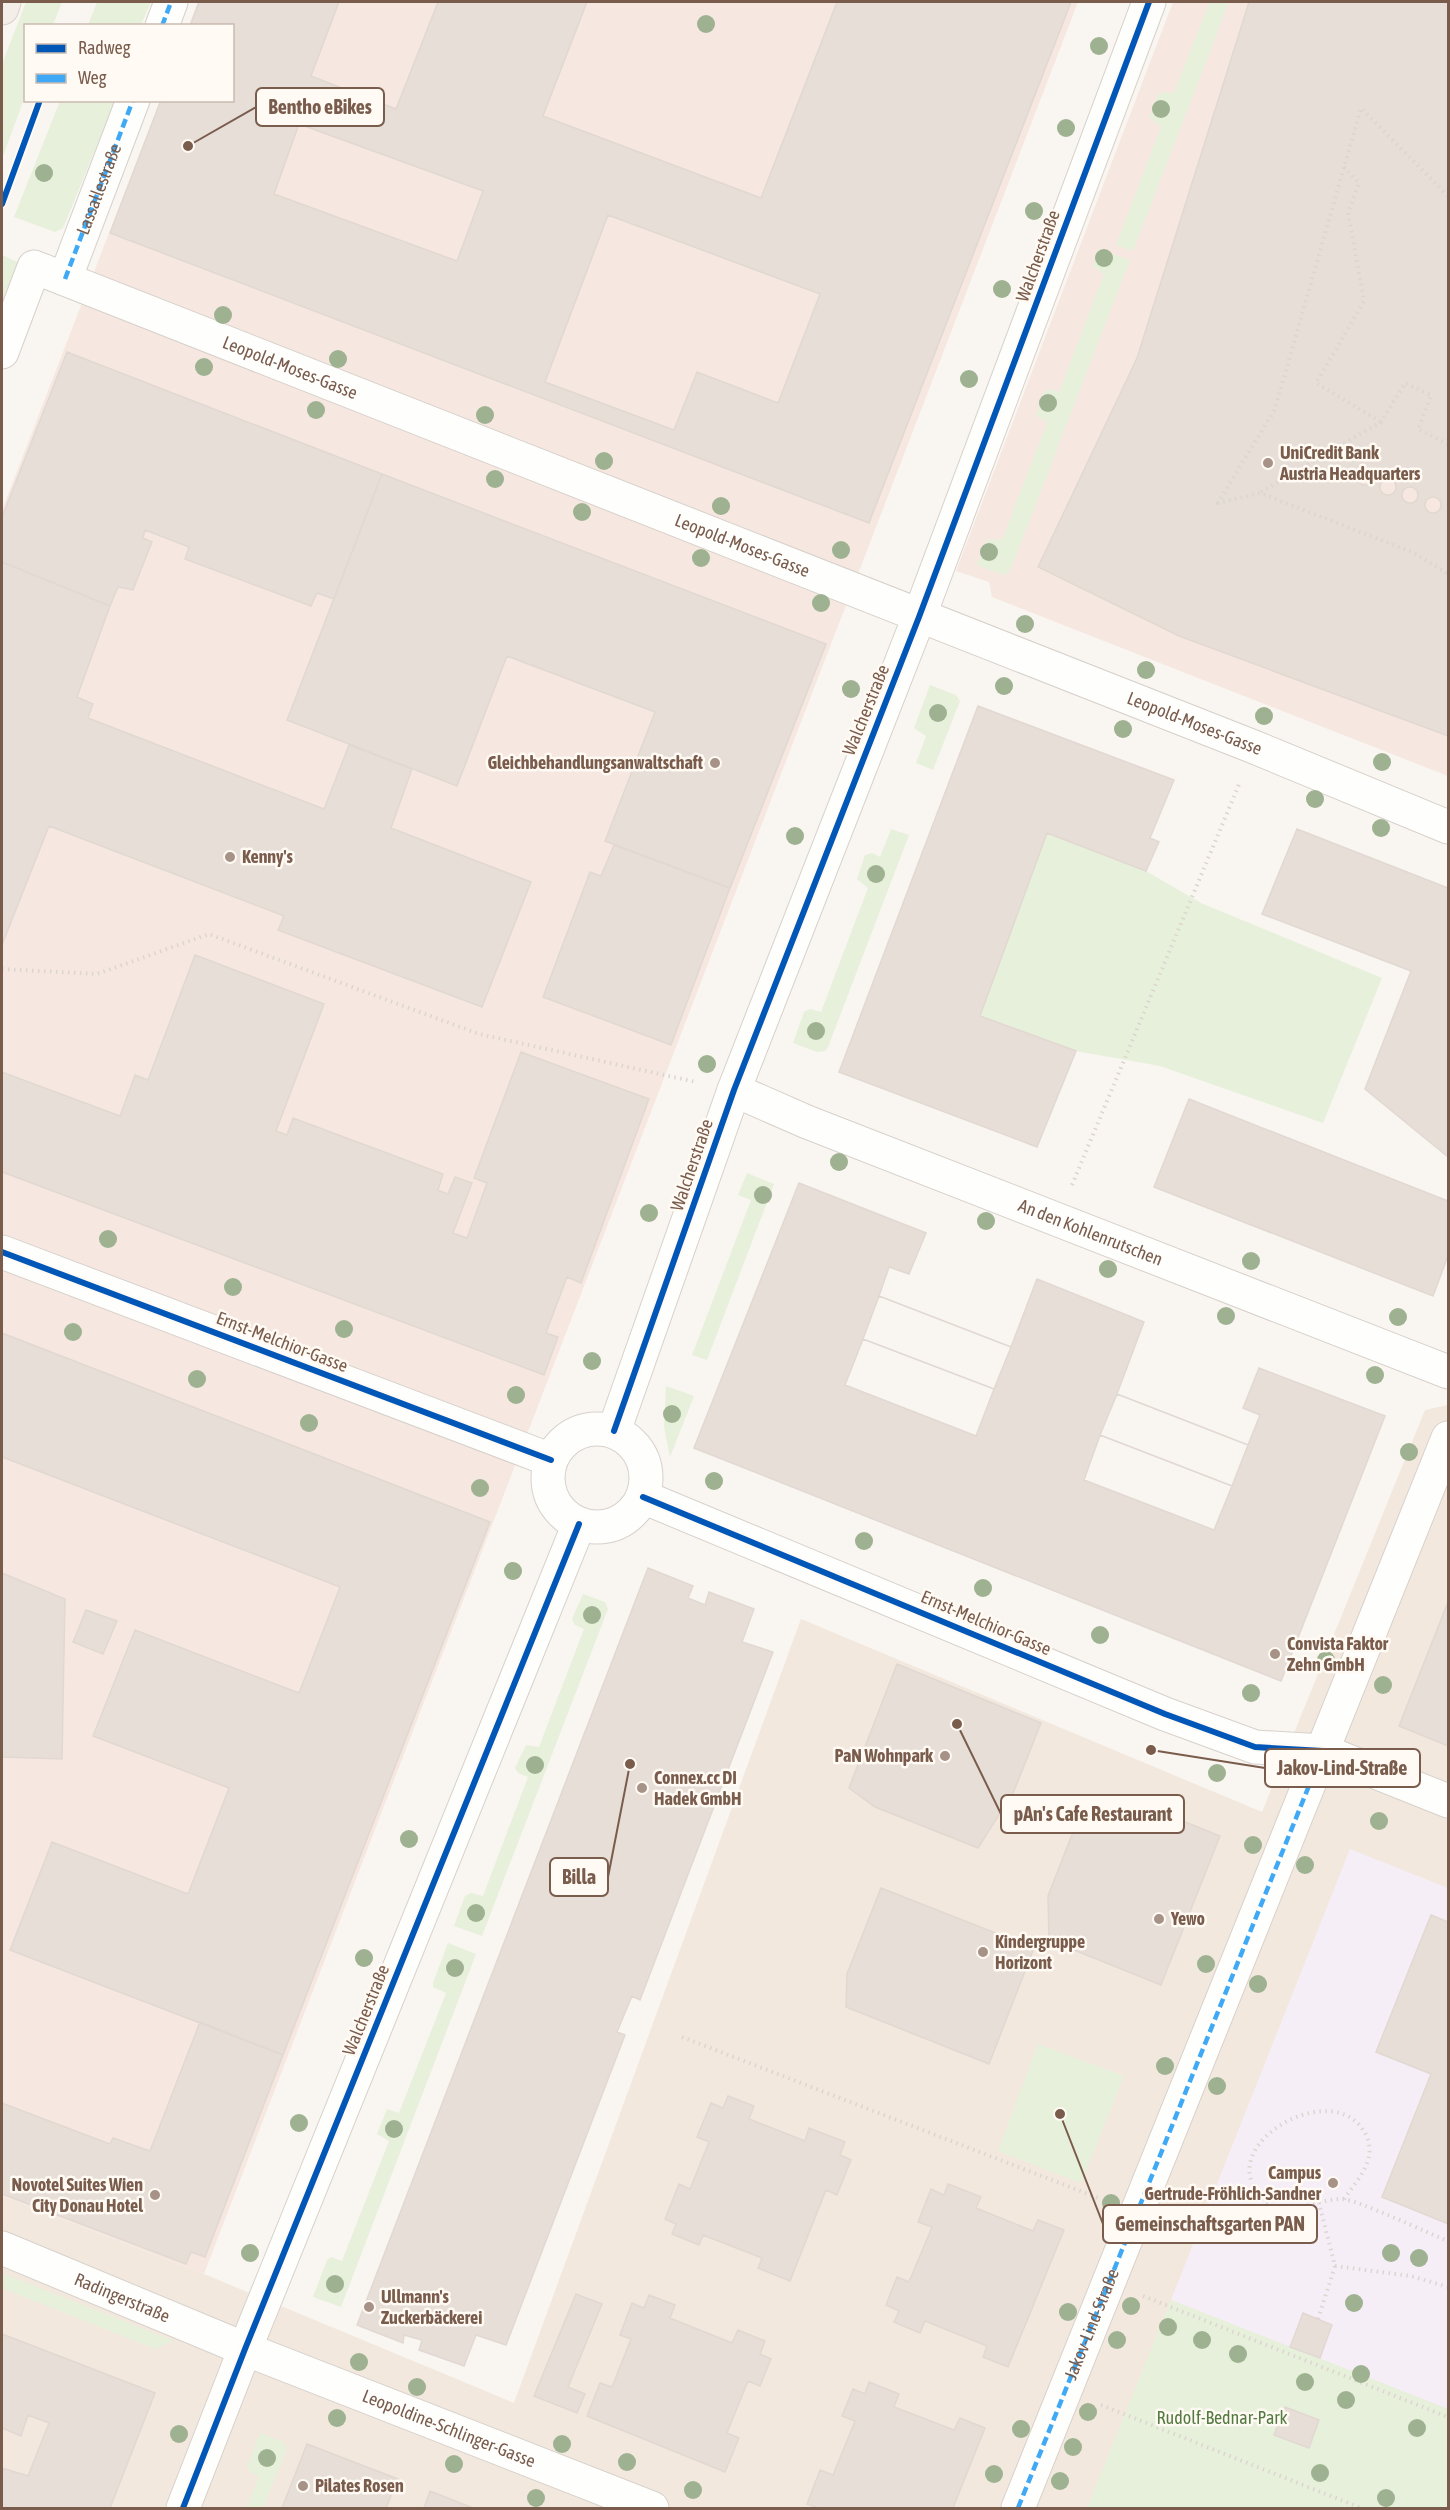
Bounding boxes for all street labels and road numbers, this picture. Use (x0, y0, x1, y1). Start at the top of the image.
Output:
street label: Lassallestraße (72, 141, 125, 237)
street label: Walcherstraße (1011, 207, 1064, 304)
street label: Leopold-Moses-Gasse (220, 331, 361, 403)
street label: Leopold-Moses-Gasse (672, 509, 813, 581)
street label: Walcherstraße (838, 661, 893, 758)
street label: Leopold-Moses-Gasse (1124, 687, 1265, 759)
street label: Walcherstraße (666, 1116, 717, 1214)
street label: An den Kohlenrutschen (1016, 1195, 1166, 1270)
street label: Ernst-Melchior-Gasse (213, 1307, 351, 1376)
street label: Ernst-Melchior-Gasse (918, 1586, 1054, 1659)
street label: Walcherstraße (338, 1961, 393, 2058)
street label: Jakov-Lind-Straße (1060, 2266, 1123, 2383)
street label: Radingerstraße (71, 2268, 173, 2327)
street label: Leopoldine-Schlinger-Gasse (359, 2385, 539, 2471)

